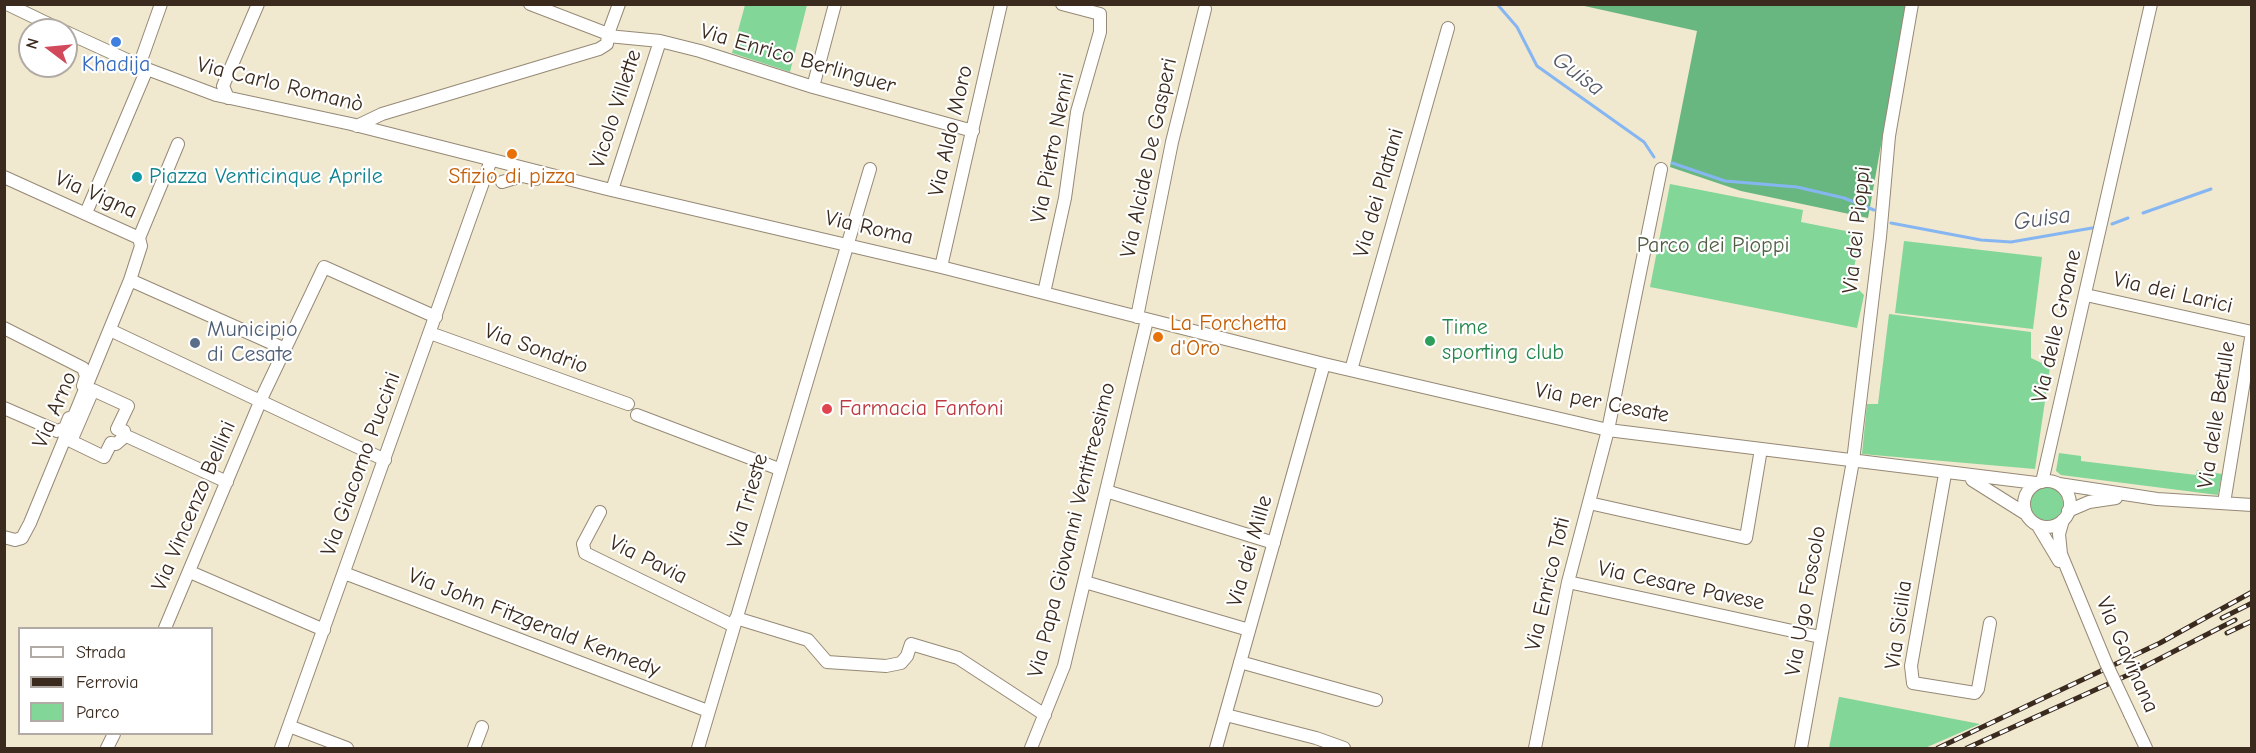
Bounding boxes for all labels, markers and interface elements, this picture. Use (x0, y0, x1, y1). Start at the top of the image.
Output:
north arrow (18, 18, 78, 78)
street label: Via Enrico Berlinguer (697, 18, 899, 100)
marker: Khadija (109, 35, 123, 49)
text: N (23, 36, 43, 51)
water label: Guisa (1546, 45, 1610, 103)
street label: Vicolo Villette (584, 46, 648, 172)
place label: Khadija (82, 52, 150, 78)
street label: Via Carlo Romanò (194, 52, 366, 118)
street label: Via Alcide De Gasperi (1115, 56, 1183, 260)
street label: Via Aldo Moro (923, 63, 979, 199)
street label: Via Pietro Nenni (1026, 71, 1080, 225)
street label: Via dei Platani (1348, 125, 1410, 261)
marker: Sfizio di pizza (505, 147, 519, 161)
place label: Piazza Venticinque Aprile (149, 164, 383, 190)
place label: Sfizio di pizza (448, 164, 576, 190)
street label: Via Vigna (51, 165, 141, 225)
street label: Via dei Pioppi (1837, 165, 1877, 295)
marker: Piazza Venticinque Aprile (130, 170, 144, 184)
water label: Guisa (2012, 201, 2072, 237)
street label: Via Roma (822, 205, 916, 251)
park label: Parco dei Pioppi (1637, 233, 1789, 259)
street label: Via delle Groane (2027, 247, 2087, 405)
street label: Via dei Larici (2111, 266, 2235, 320)
place label: La Forchetta d'Oro (1170, 311, 1287, 362)
place label: Time sporting club (1442, 315, 1564, 366)
place label: Municipio di Cesate (207, 317, 298, 368)
street label: Via Sondrio (481, 318, 591, 380)
marker: La Forchetta d'Oro (1151, 330, 1165, 344)
marker: Time sporting club (1423, 334, 1437, 348)
marker: Municipio di Cesate (188, 336, 202, 350)
street label: Via delle Betulle (2192, 339, 2242, 491)
street label: Via Arno (27, 368, 83, 452)
street label: Via Giacomo Puccini (315, 368, 407, 560)
street label: Via per Cesate (1533, 377, 1671, 429)
street label: Via Papa Giovanni Ventitreesimo (1023, 380, 1121, 680)
place label: Farmacia Fanfoni (839, 396, 1004, 422)
marker: Farmacia Fanfoni (820, 402, 834, 416)
street label: Via Vincenzo Bellini (146, 417, 242, 595)
street label: Via Trieste (722, 450, 774, 552)
street label: Via dei Mille (1222, 492, 1278, 610)
street label: Via Enrico Toti (1520, 515, 1576, 653)
street label: Via Ugo Foscolo (1780, 524, 1832, 678)
street label: Via Pavia (605, 530, 691, 590)
street label: Via Cesare Pavese (1595, 555, 1767, 617)
street label: Via John Fitzgerald Kennedy (404, 563, 664, 683)
street label: Via Sicilia (1880, 579, 1918, 671)
street label: Via Gavinana (2090, 593, 2164, 717)
legend (18, 627, 213, 735)
text: Strada (76, 642, 126, 663)
text: Ferrovia (76, 672, 139, 693)
text: Parco (76, 702, 119, 723)

